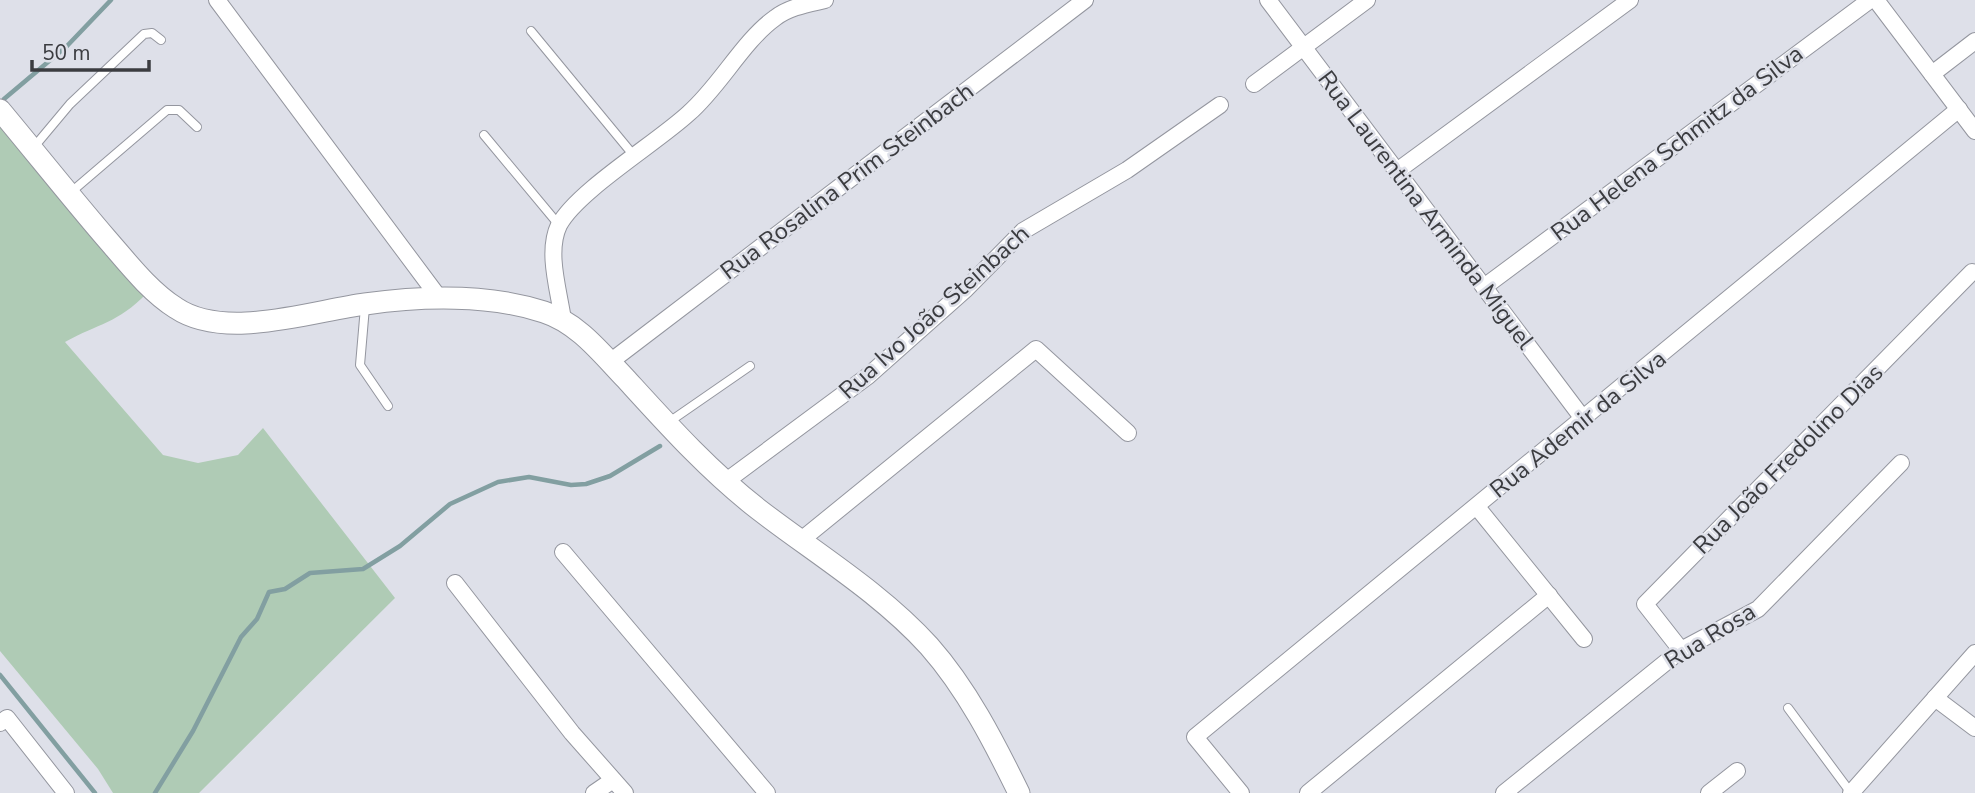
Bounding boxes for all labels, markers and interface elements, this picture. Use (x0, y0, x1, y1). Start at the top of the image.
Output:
scale bar (32, 28, 149, 72)
street label: Rua Helena Schmitz da Silva (1544, 38, 1810, 248)
text: 50 m (42, 39, 91, 67)
street label: Rua Laurentina Arminda Miguel (1311, 64, 1541, 356)
street label: Rua Rosalina Prim Steinbach (714, 75, 980, 287)
street label: Rua Ivo João Steinbach (832, 218, 1036, 406)
street label: Rua Ademir da Silva (1483, 343, 1673, 505)
street label: Rua João Fredolino Dias (1686, 357, 1890, 561)
street label: Rua Rosa (1658, 595, 1762, 677)

